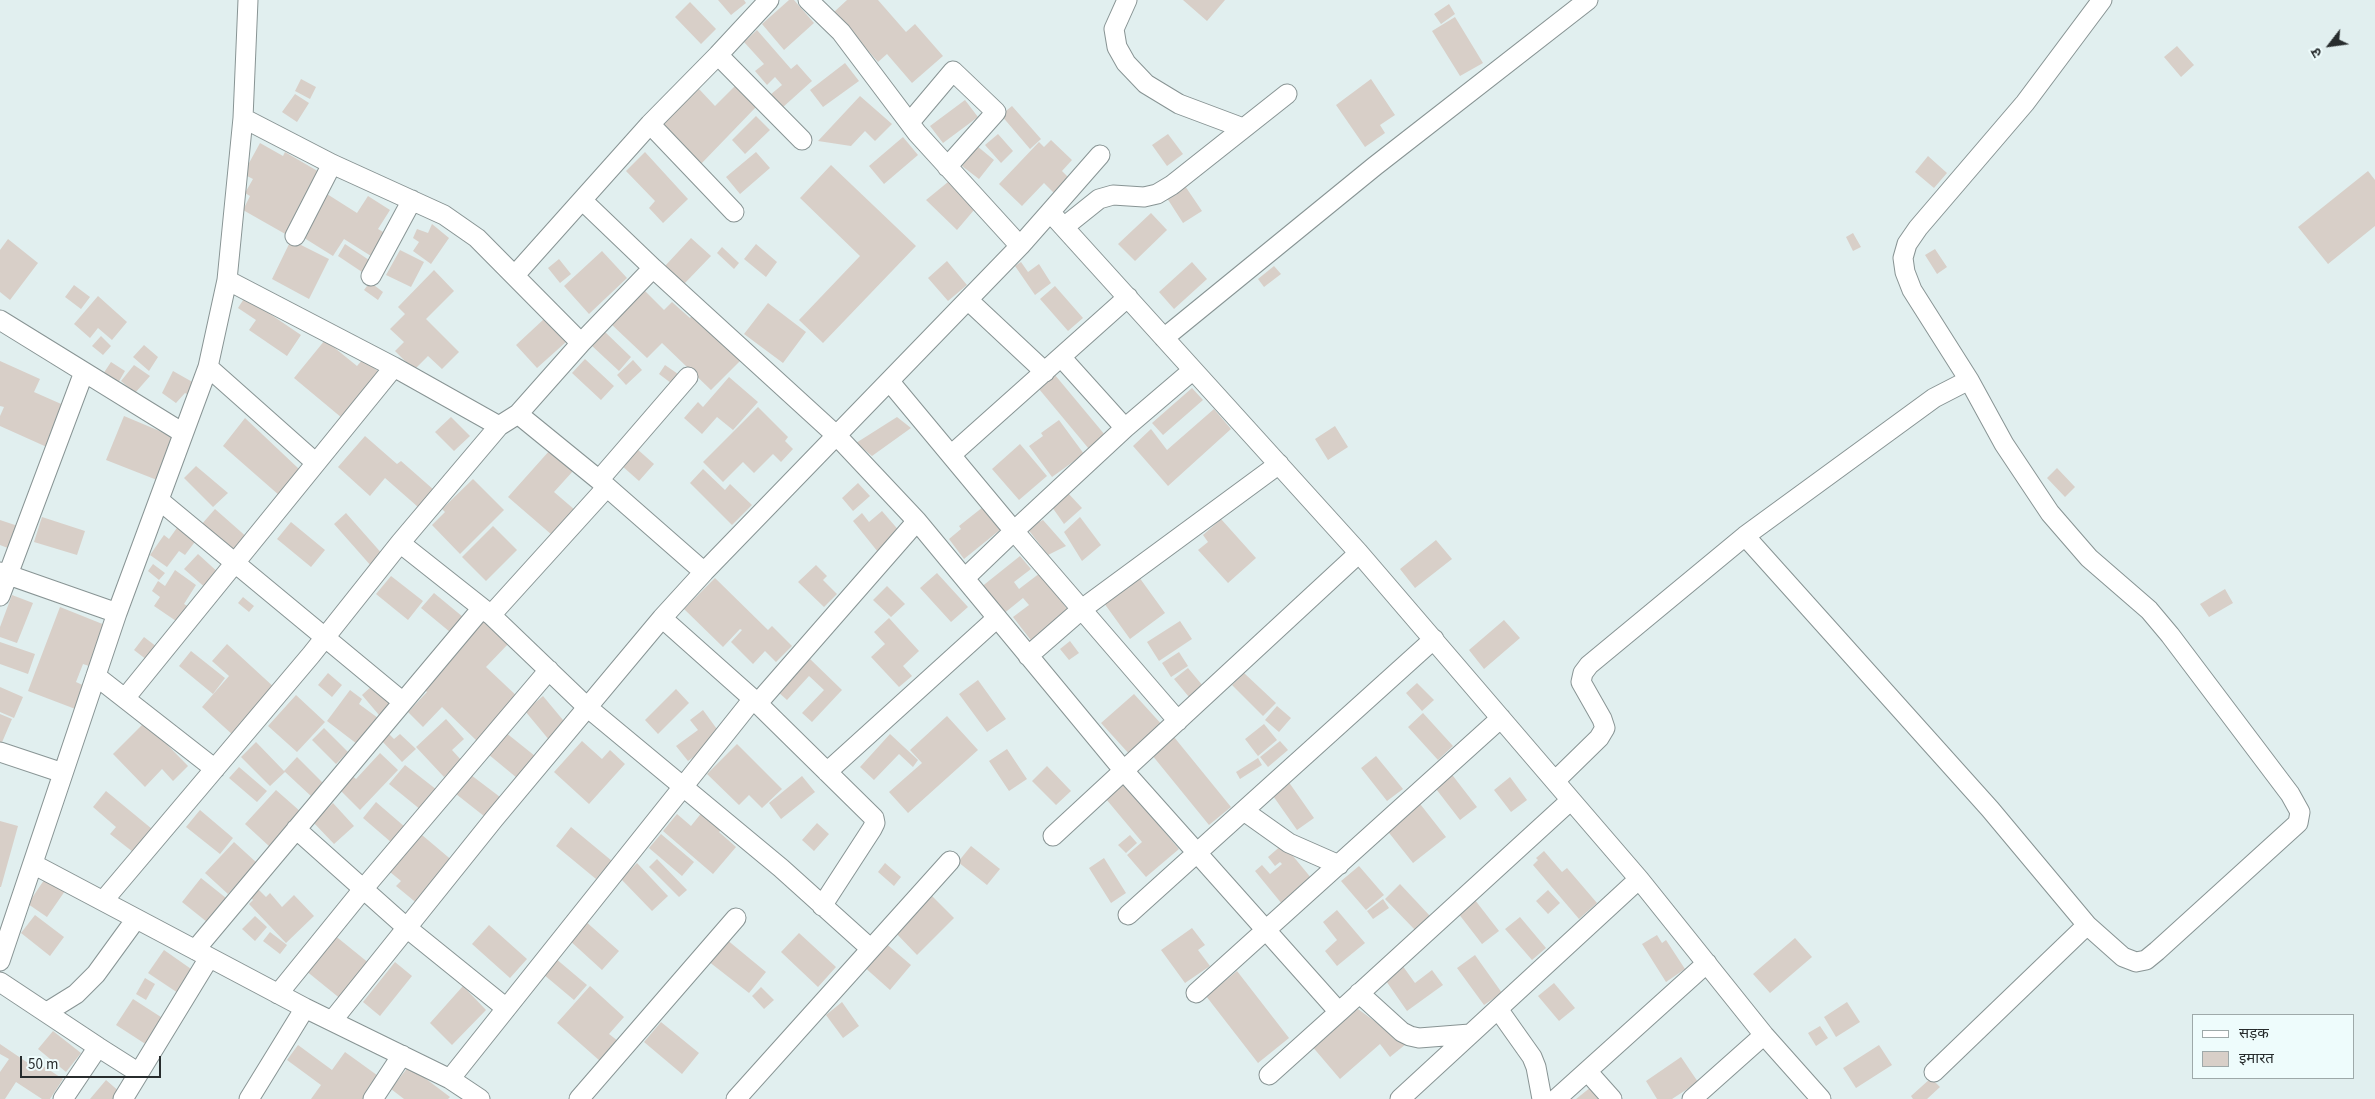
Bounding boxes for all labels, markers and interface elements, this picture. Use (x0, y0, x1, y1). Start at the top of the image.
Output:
north arrow (2305, 20, 2355, 70)
text: उ (2306, 44, 2328, 61)
legend (2192, 1014, 2355, 1079)
text: सड़क (2239, 1023, 2269, 1044)
scale bar (22, 1046, 164, 1078)
text: इमारत (2239, 1048, 2274, 1069)
text: 50 m (28, 1054, 58, 1075)

